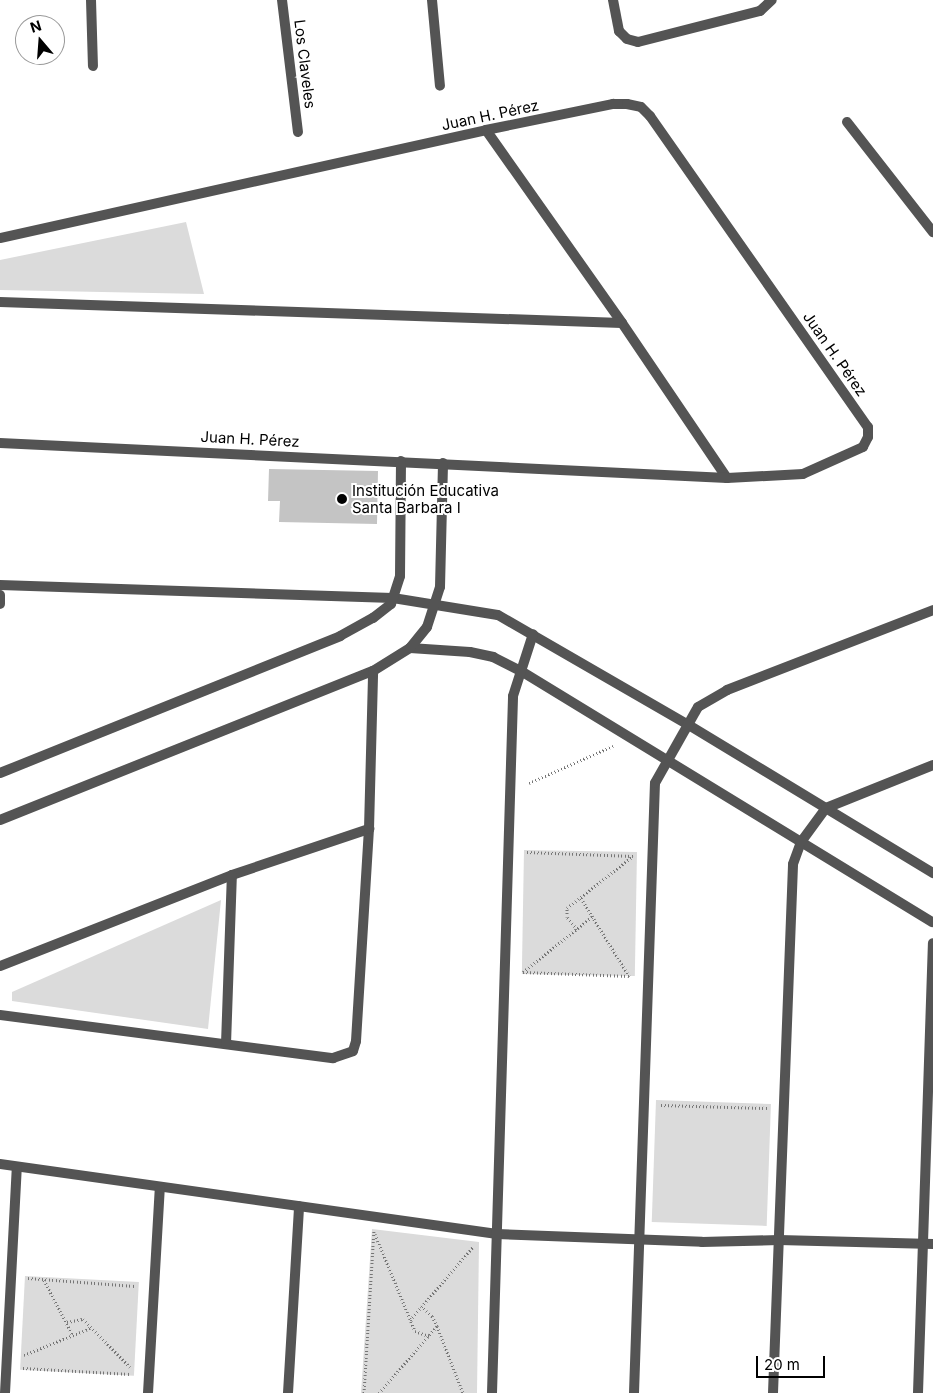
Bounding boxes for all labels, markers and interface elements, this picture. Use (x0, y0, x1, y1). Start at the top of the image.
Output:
north arrow (15, 15, 65, 65)
text: N (28, 16, 43, 36)
street label: Los Claveles (291, 18, 319, 110)
street label: Juan H. Pérez (440, 96, 540, 134)
street label: Juan H. Pérez (799, 308, 871, 400)
street label: Juan H. Pérez (200, 427, 300, 451)
place label: Institución Educativa Santa Barbara I (352, 481, 499, 516)
marker: Institución Educativa Santa Barbara I (336, 493, 348, 505)
scale bar (758, 1346, 827, 1378)
text: 20 m (764, 1355, 800, 1374)

